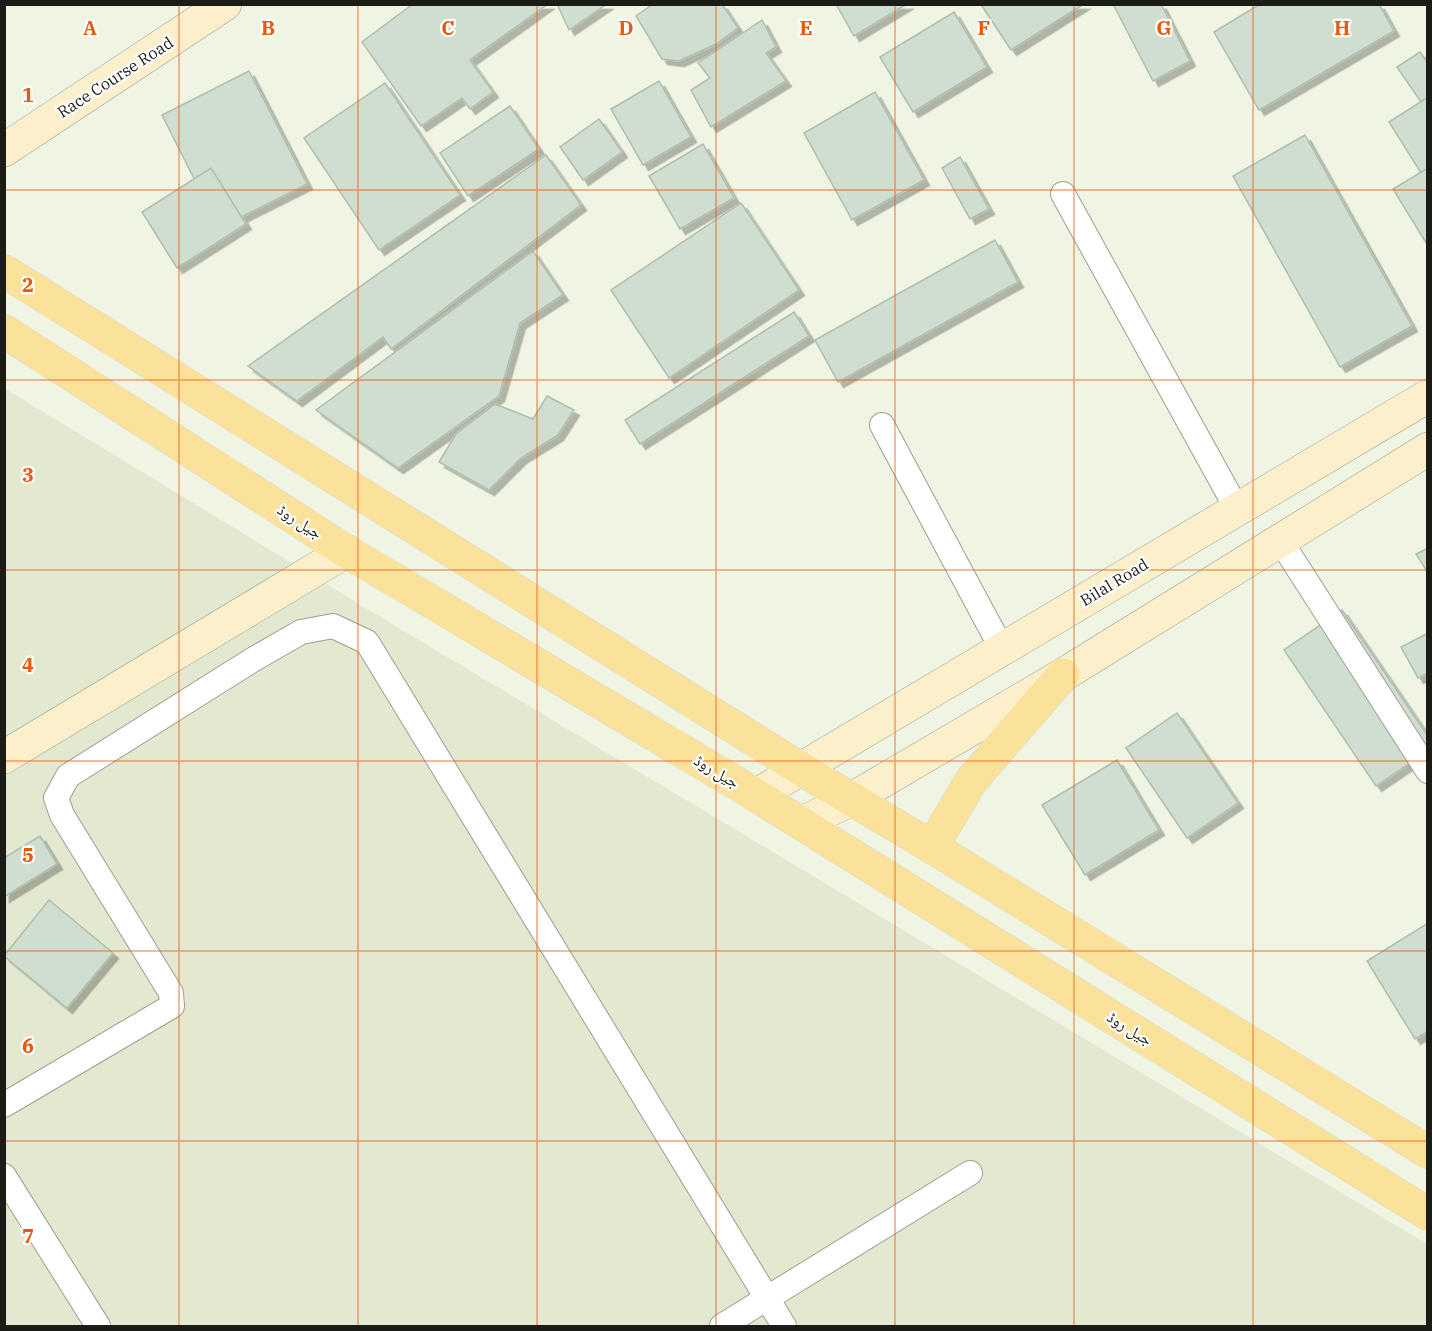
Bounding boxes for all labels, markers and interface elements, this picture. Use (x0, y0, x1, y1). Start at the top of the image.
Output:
text: A (83, 14, 97, 41)
text: B (261, 14, 275, 41)
text: C (441, 14, 455, 41)
text: D (618, 14, 634, 41)
text: E (799, 14, 813, 41)
text: F (978, 14, 990, 41)
text: G (1156, 14, 1172, 41)
text: H (1334, 14, 1350, 41)
street label: Race Course Road (53, 32, 177, 122)
text: 1 (22, 81, 34, 108)
text: 2 (22, 271, 34, 298)
text: 3 (22, 461, 34, 488)
street label: جیل روڈ (273, 499, 326, 544)
street label: Bilal Road (1076, 554, 1152, 610)
text: 4 (22, 651, 34, 678)
street label: جیل روڈ (690, 750, 743, 793)
text: 5 (22, 841, 34, 868)
street label: جیل روڈ (1103, 1006, 1156, 1050)
text: 6 (22, 1032, 34, 1059)
text: 7 (22, 1222, 34, 1249)

